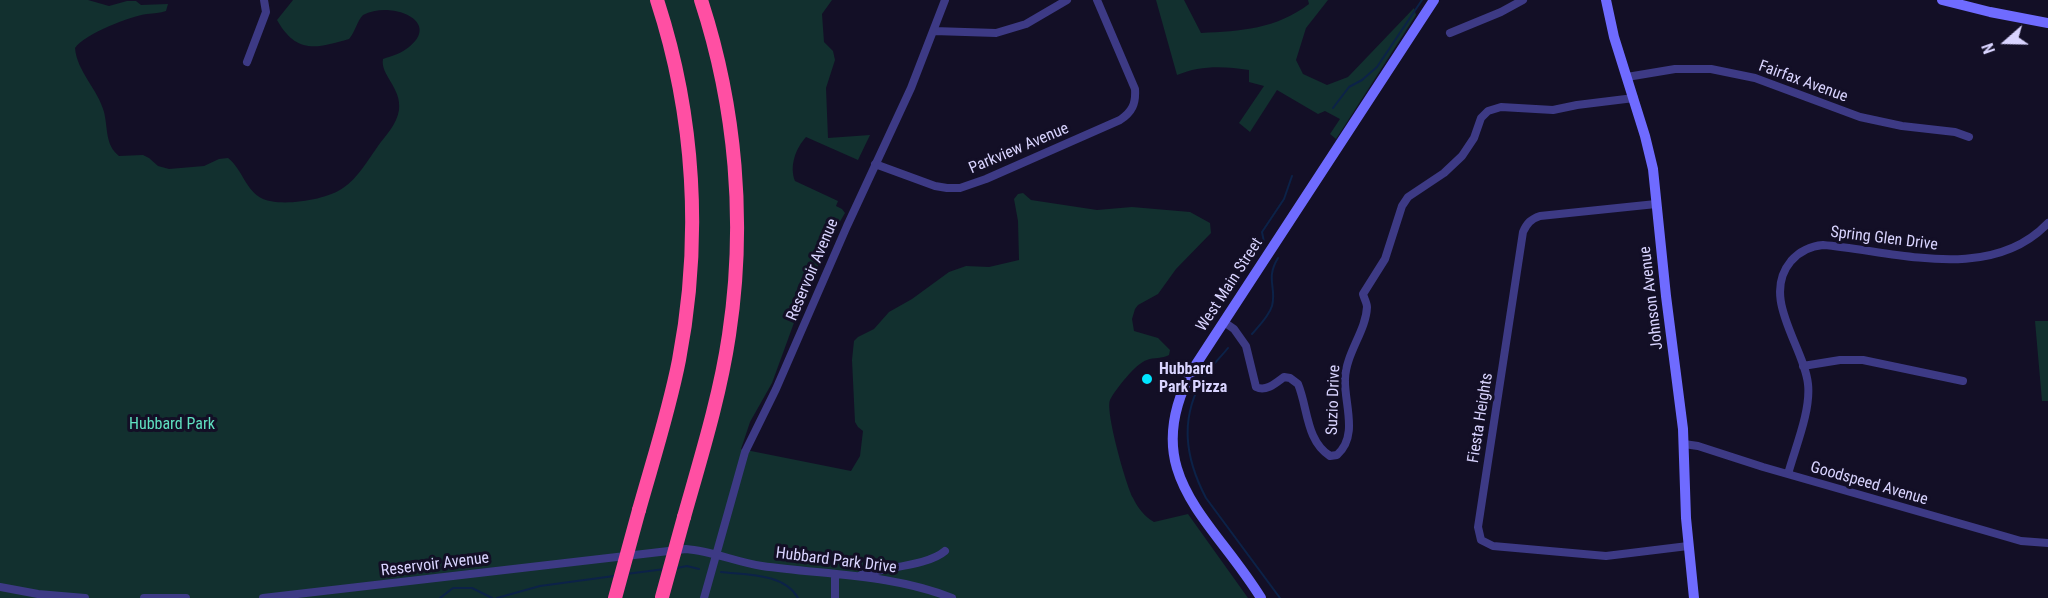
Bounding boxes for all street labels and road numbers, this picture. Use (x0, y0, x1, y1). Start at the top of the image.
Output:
street label: Fairfax Avenue (1756, 57, 1850, 107)
street label: Parkview Avenue (966, 119, 1072, 179)
street label: Reservoir Avenue (783, 216, 843, 324)
street label: Spring Glen Drive (1829, 223, 1939, 255)
street label: West Main Street (1193, 235, 1267, 335)
street label: Johnson Avenue (1636, 245, 1668, 351)
street label: Suzio Drive (1323, 365, 1345, 435)
street label: Fiesta Heights (1464, 372, 1498, 464)
street label: Goodspeed Avenue (1808, 458, 1930, 510)
street label: Hubbard Park Drive (775, 544, 897, 578)
street label: Reservoir Avenue (380, 549, 490, 581)

